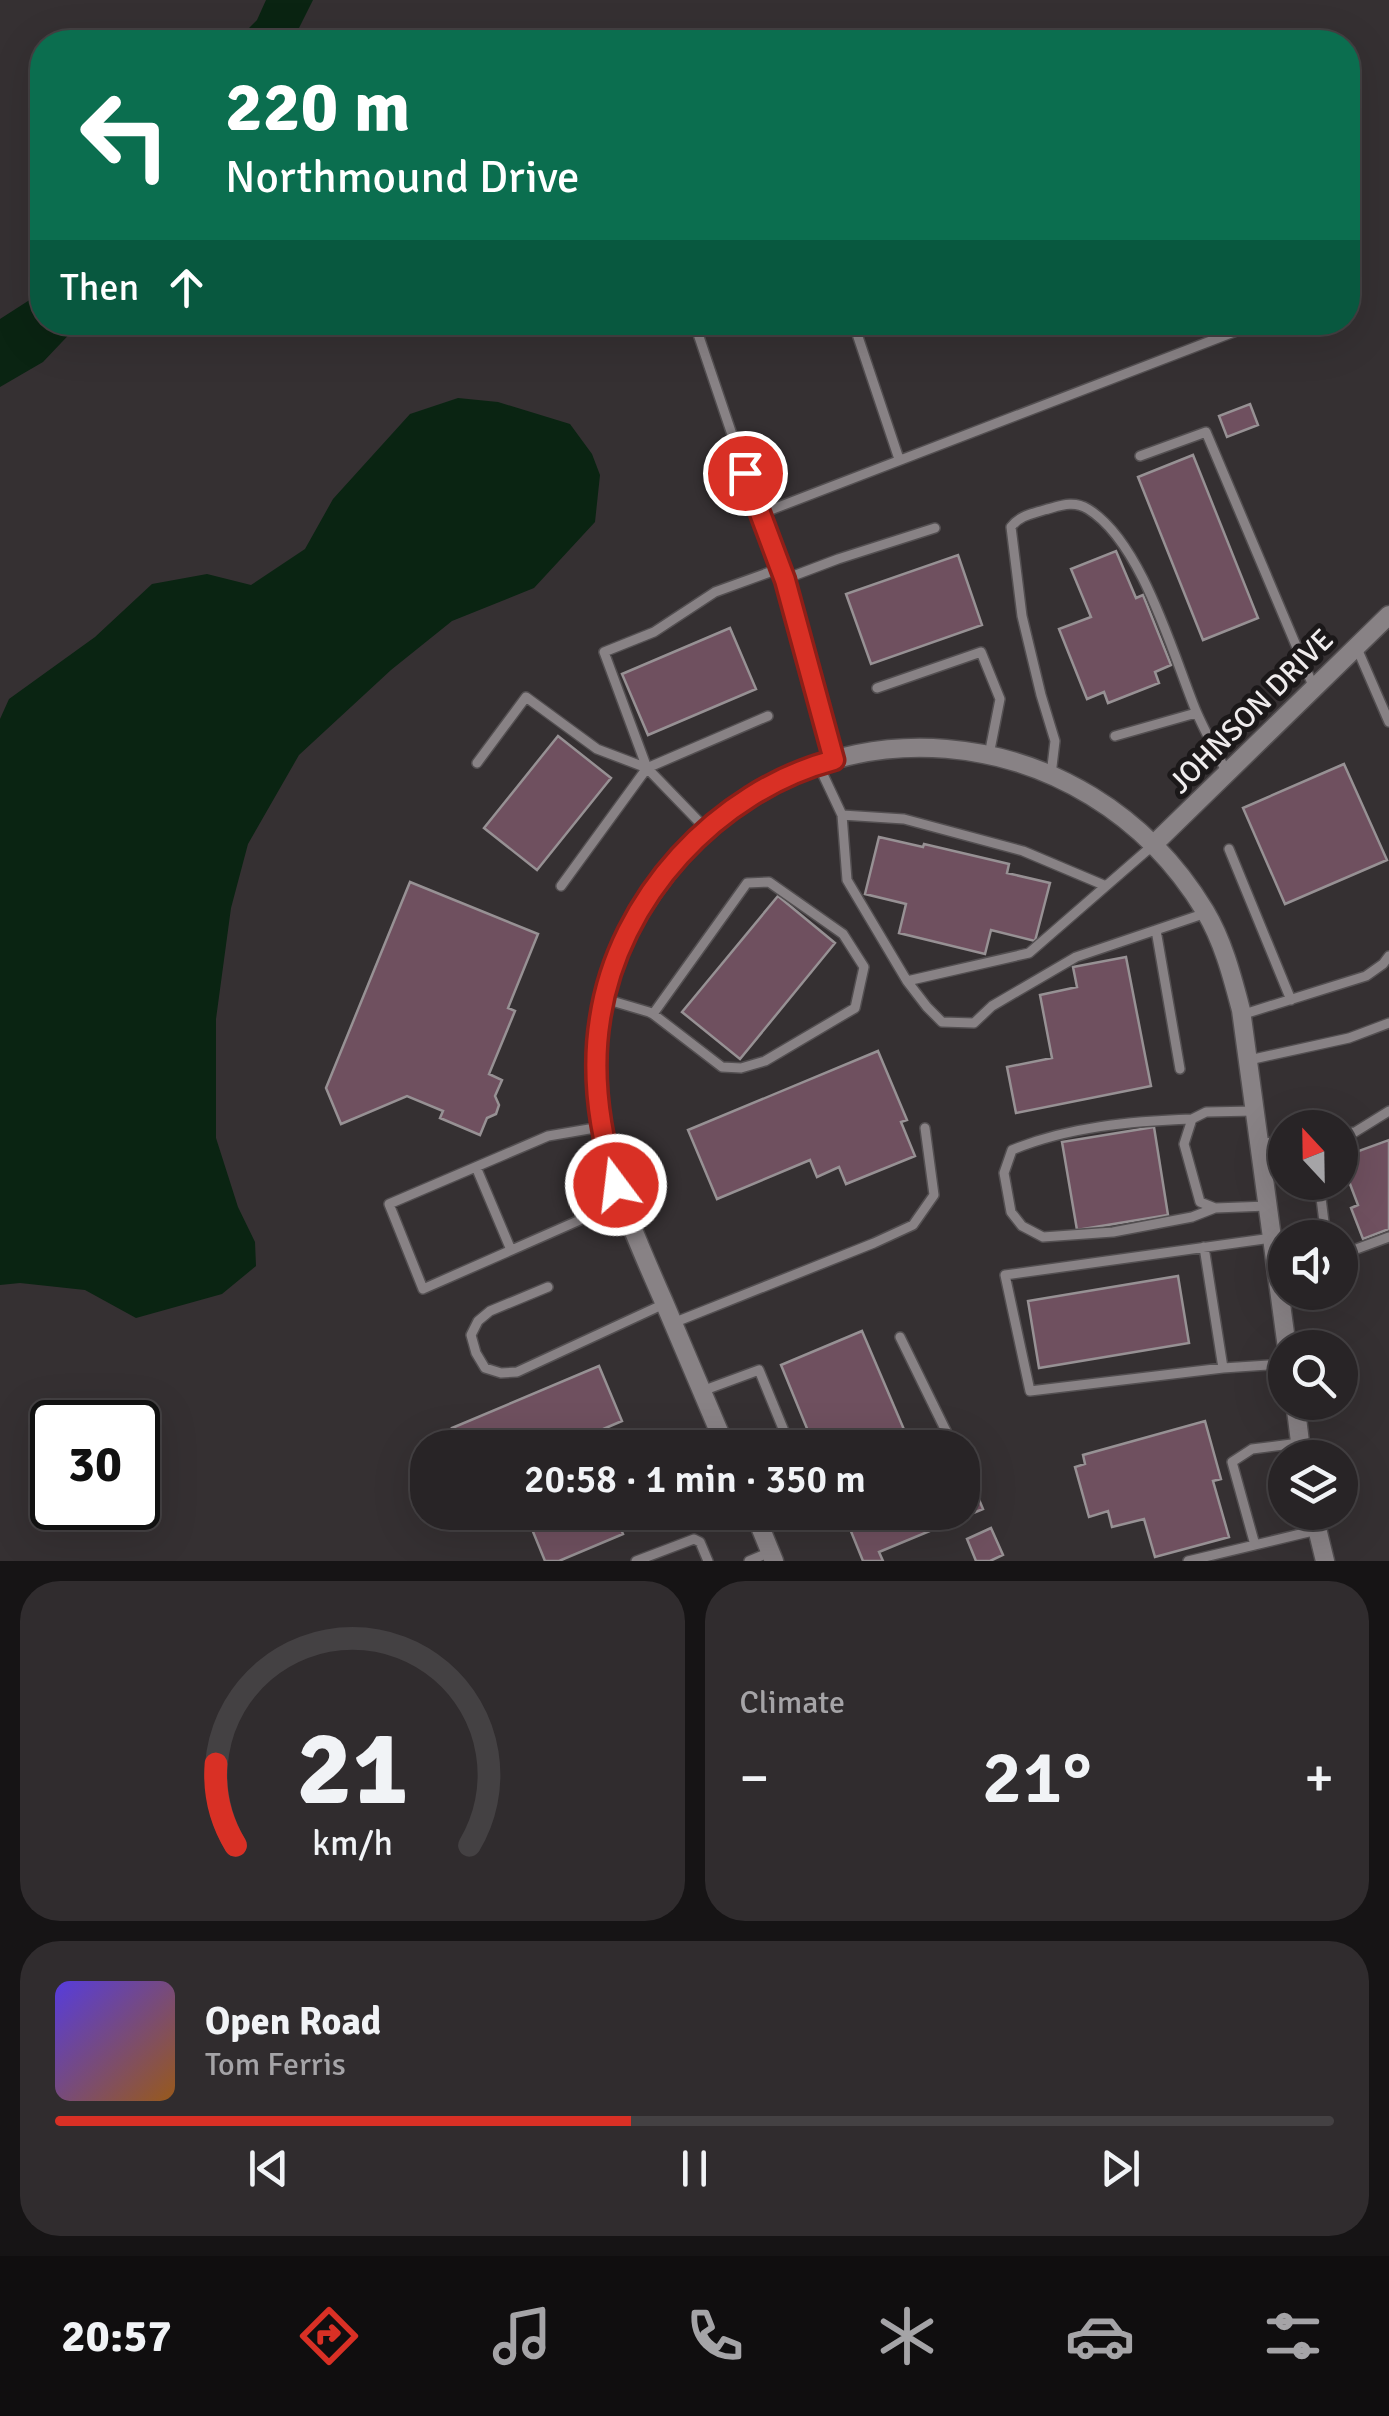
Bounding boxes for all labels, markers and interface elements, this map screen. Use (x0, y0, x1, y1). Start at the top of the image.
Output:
text: 220 m (225, 64, 410, 150)
icon: left (60, 70, 190, 200)
text: Northmound Drive (225, 150, 580, 205)
icon: ahead (159, 260, 214, 315)
text: Then (60, 264, 139, 311)
pin (703, 431, 788, 516)
icon: arrive (718, 446, 773, 501)
street label: JOHNSON DRIVE (1161, 621, 1341, 801)
north arrow (1268, 1110, 1358, 1200)
map controls (1268, 1110, 1358, 1530)
position arrow (564, 1133, 668, 1237)
button: sound (1268, 1220, 1358, 1310)
button: search (1268, 1330, 1358, 1420)
speed limit sign: 30 (30, 1400, 160, 1530)
button: layers (1268, 1440, 1358, 1530)
text: 20:58 · 1 min · 350 m (524, 1456, 866, 1503)
text: Climate (740, 1683, 845, 1722)
text: 21 (296, 1705, 408, 1833)
text: 21° (982, 1731, 1092, 1824)
text: − (740, 1744, 769, 1812)
text: + (1304, 1744, 1334, 1812)
text: km/h (312, 1821, 393, 1865)
text: Open Road (205, 1998, 381, 2045)
text: Tom Ferris (205, 2045, 346, 2084)
icon: previous (241, 2141, 296, 2196)
icon: pause (667, 2141, 722, 2196)
icon: next (1093, 2141, 1148, 2196)
icon: directions (294, 2301, 364, 2371)
icon: music (487, 2301, 557, 2371)
icon: phone (680, 2301, 750, 2371)
icon: climate (872, 2301, 942, 2371)
icon: car (1065, 2301, 1135, 2371)
icon: filters (1258, 2301, 1328, 2371)
text: 20:57 (61, 2309, 172, 2364)

